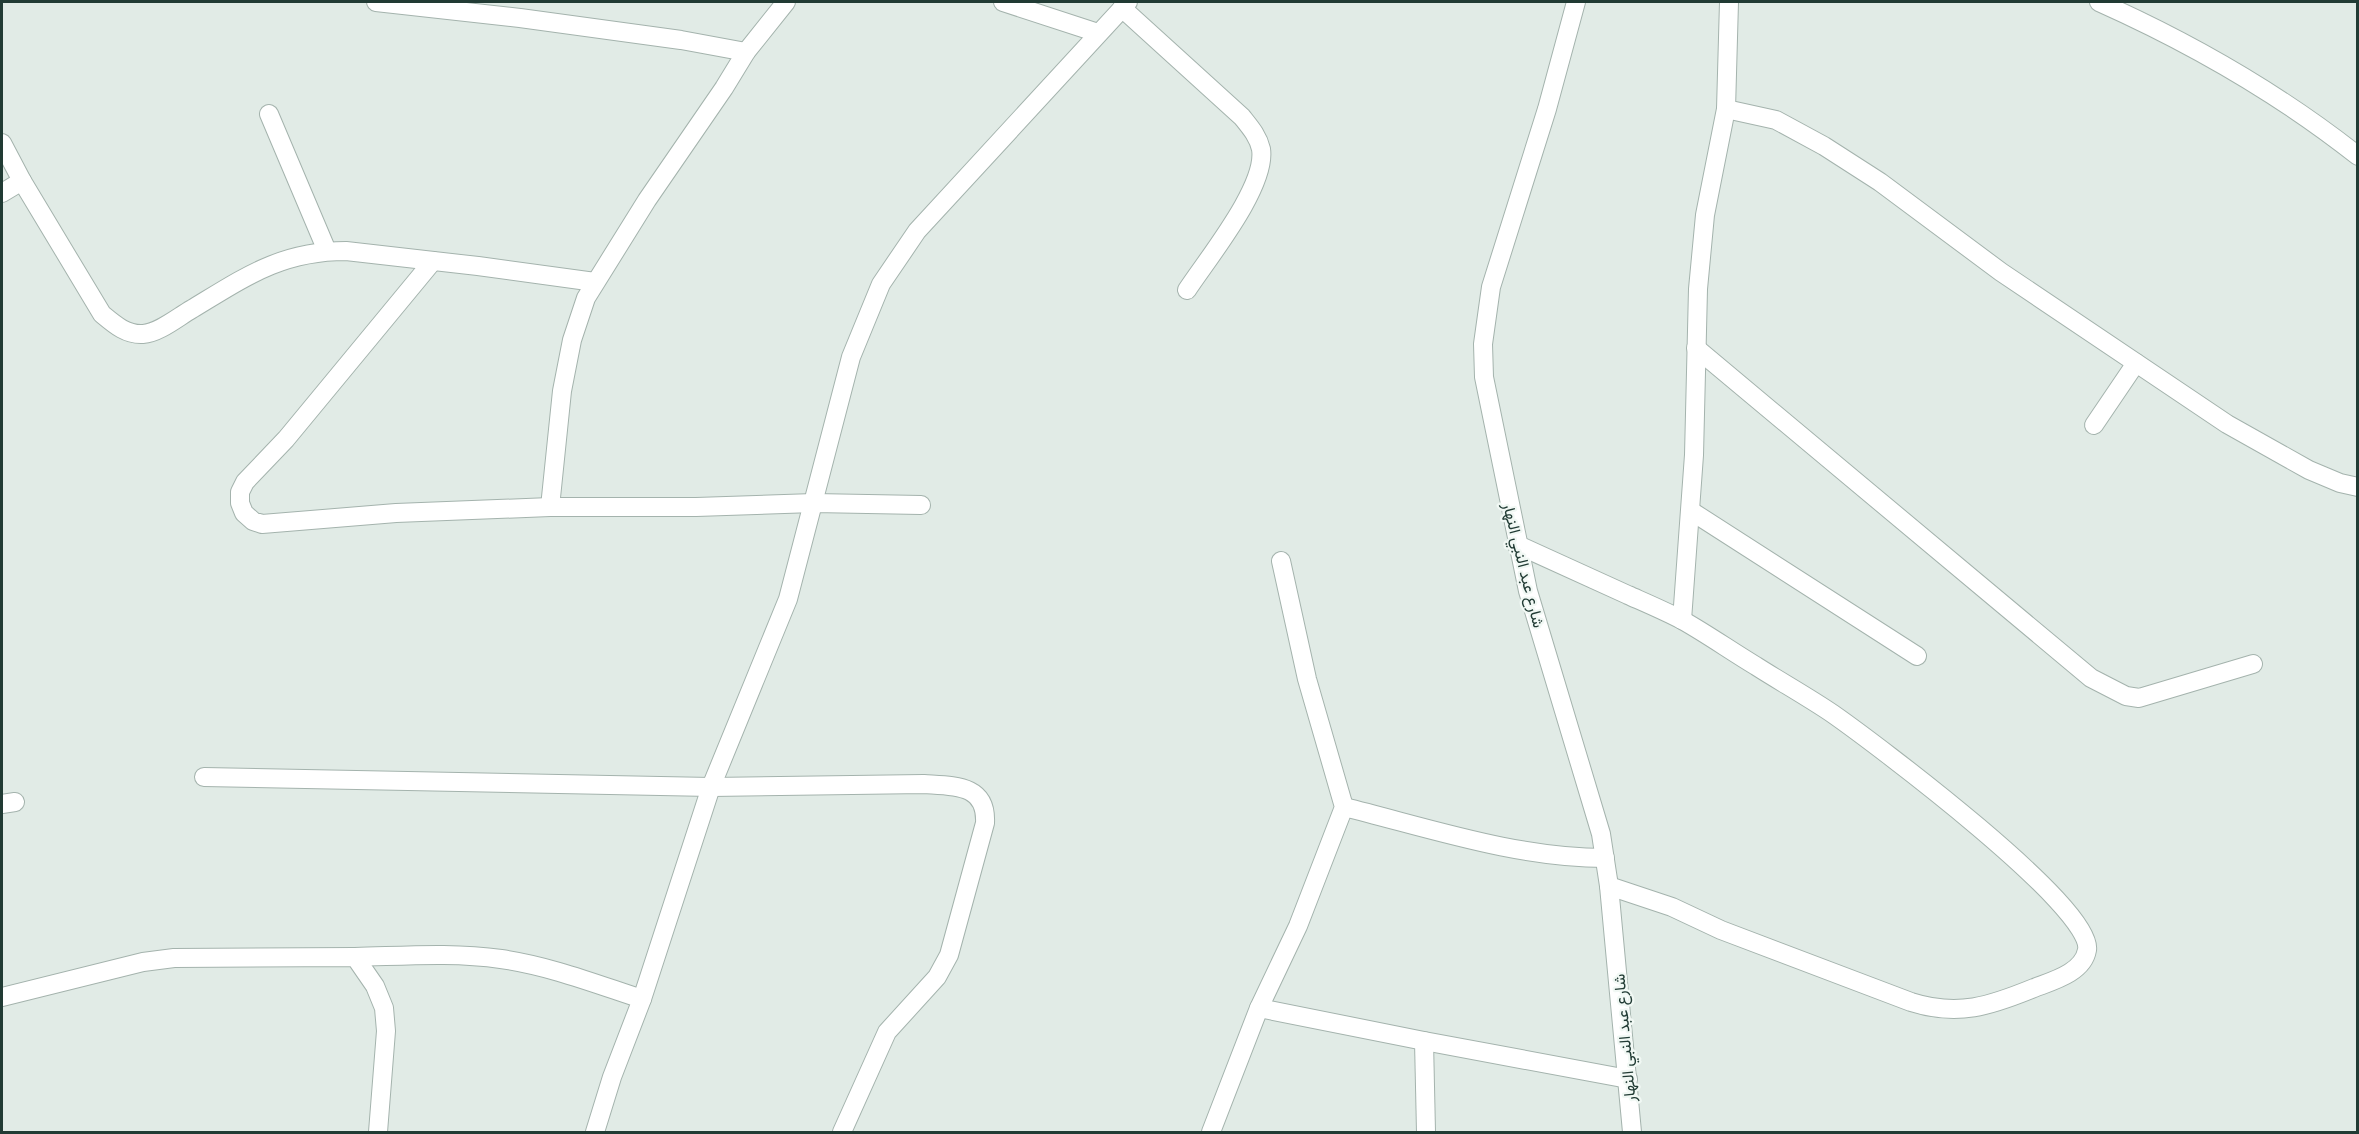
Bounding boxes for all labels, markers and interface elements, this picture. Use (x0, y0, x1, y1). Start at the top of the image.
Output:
street label: شارع عبد النبي النهار (1495, 500, 1548, 631)
street label: شارع عبد النبي النهار (1609, 973, 1644, 1104)

